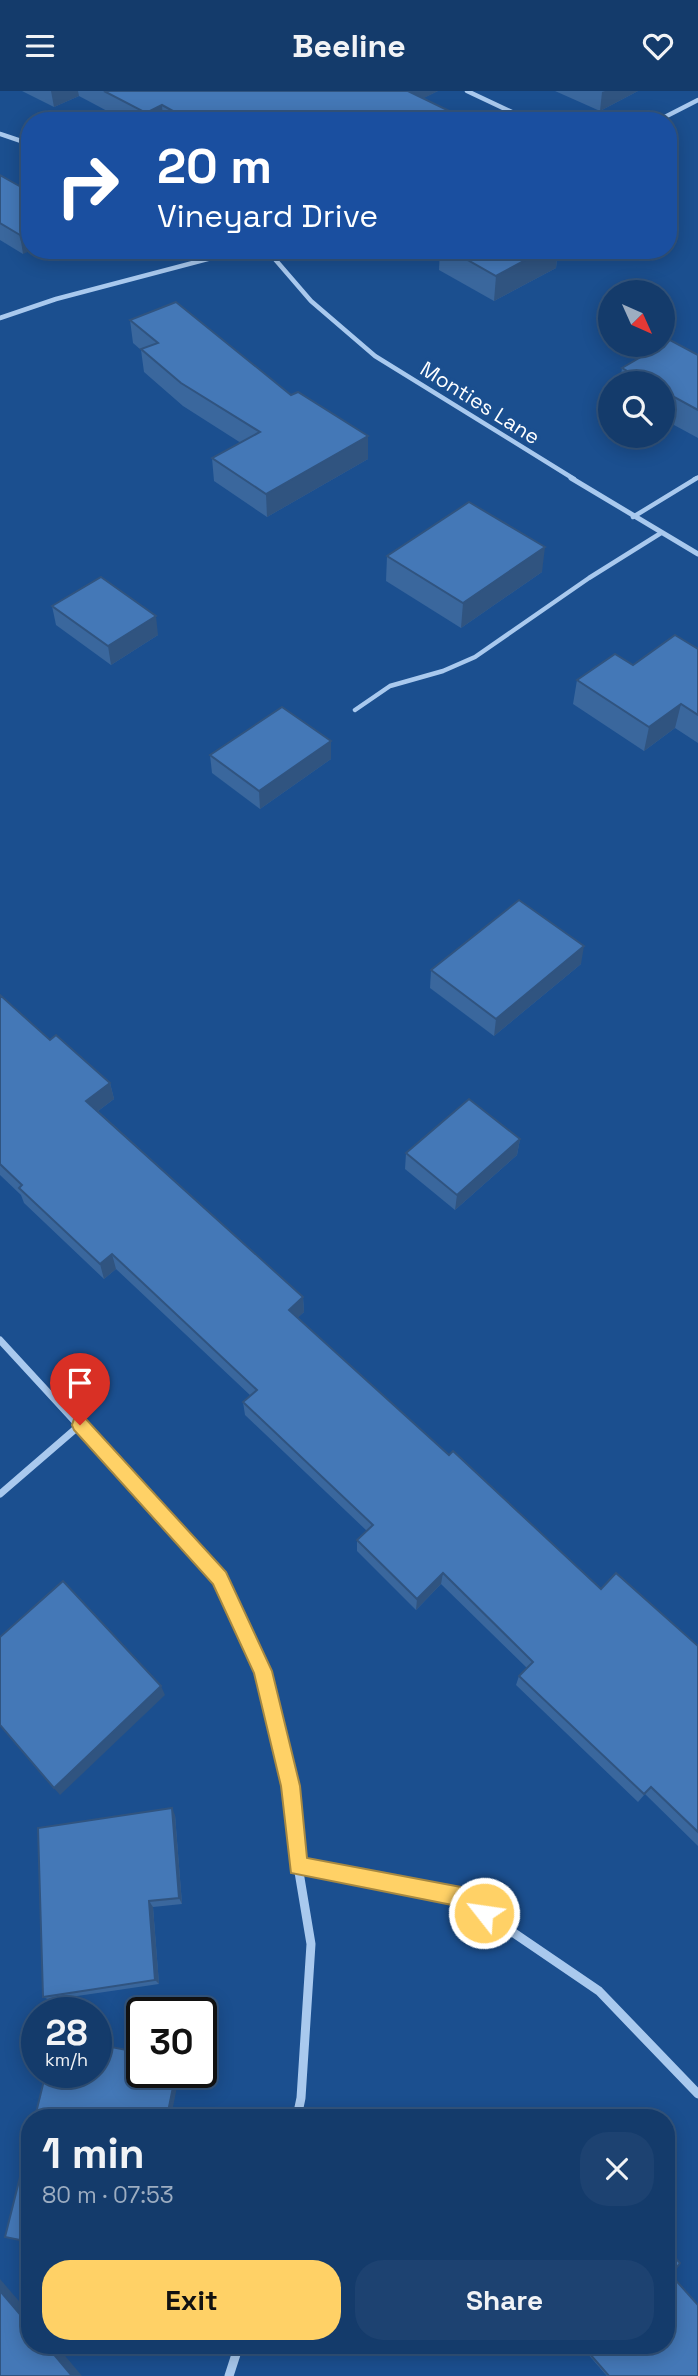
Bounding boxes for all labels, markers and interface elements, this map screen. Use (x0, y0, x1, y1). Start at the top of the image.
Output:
text: Beeline (292, 26, 406, 66)
icon: menu (21, 27, 59, 65)
icon: heart (639, 27, 677, 65)
text: 20 m (157, 135, 272, 197)
icon: right (42, 140, 133, 231)
text: Vineyard Drive (157, 196, 378, 236)
north arrow (598, 280, 676, 357)
map controls (598, 280, 675, 448)
street label: Monties Lane (415, 355, 545, 450)
button: search (598, 371, 675, 448)
pin (50, 1353, 110, 1425)
icon: arrive (61, 1364, 99, 1402)
position arrow (447, 1876, 521, 1950)
speed limit sign: 30 (126, 1997, 217, 2088)
text: 28 (46, 2011, 87, 2055)
text: km/h (45, 2048, 88, 2071)
text: 1 min (42, 2127, 145, 2180)
button: close (580, 2132, 654, 2206)
text: 80 m · 07:53 (42, 2180, 174, 2210)
button: Exit (42, 2260, 341, 2340)
button: Share (355, 2260, 654, 2340)

